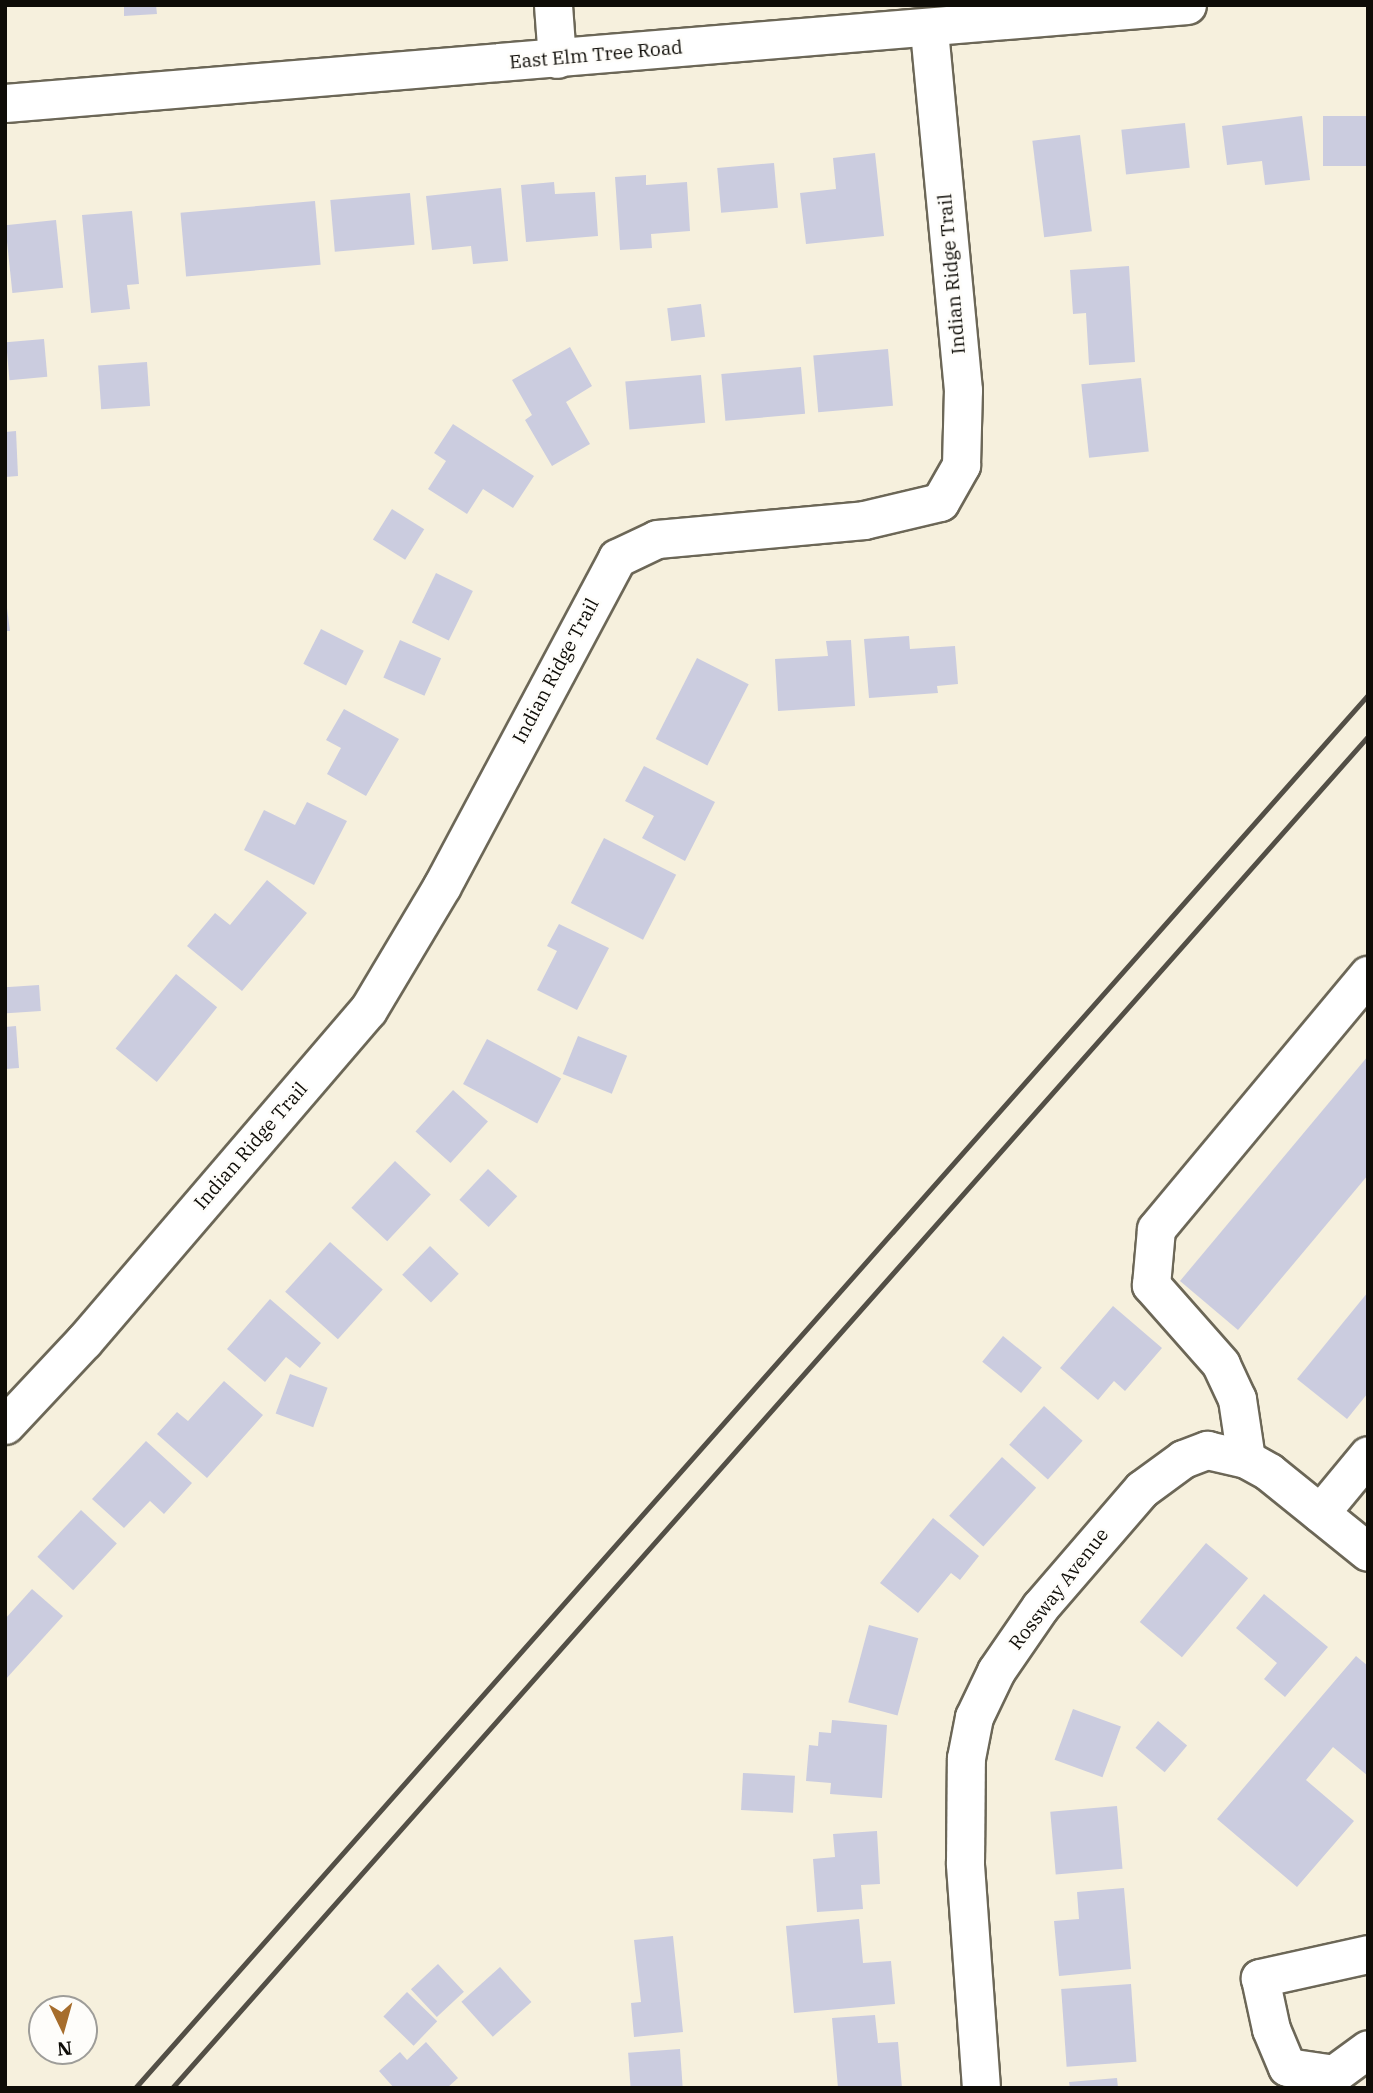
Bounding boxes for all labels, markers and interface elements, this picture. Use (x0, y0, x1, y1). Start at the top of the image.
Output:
street label: East Elm Tree Road (508, 36, 684, 74)
street label: Indian Ridge Trail (934, 193, 970, 355)
street label: Indian Ridge Trail (508, 595, 604, 747)
street label: Indian Ridge Trail (190, 1078, 312, 1214)
street label: Rossway Avenue (1005, 1524, 1113, 1654)
north arrow (28, 1995, 98, 2065)
text: N (56, 2036, 73, 2062)

